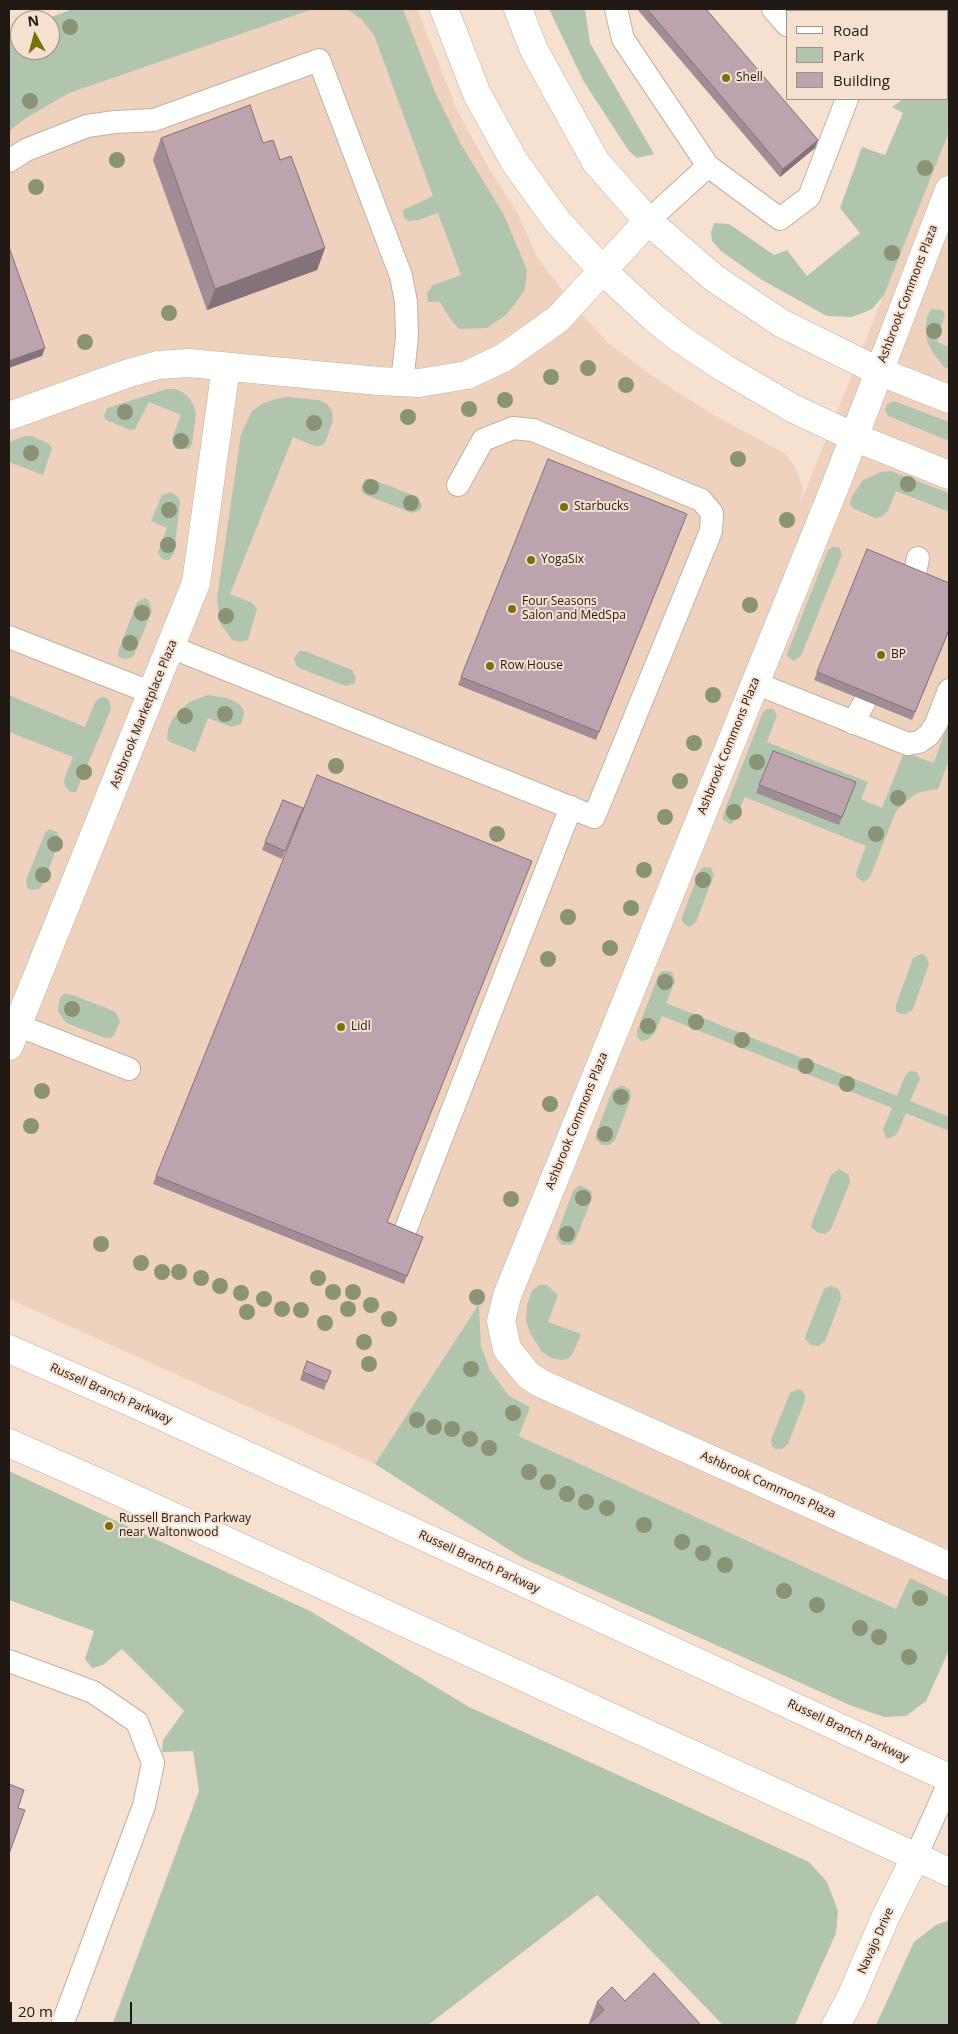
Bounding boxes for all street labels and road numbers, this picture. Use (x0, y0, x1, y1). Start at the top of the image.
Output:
street label: Ashbrook Commons Plaza (875, 223, 941, 365)
street label: Ashbrook Marketplace Plaza (108, 638, 180, 790)
street label: Ashbrook Commons Plaza (695, 675, 763, 817)
street label: Ashbrook Commons Plaza (543, 1050, 611, 1192)
street label: Russell Branch Parkway (48, 1361, 174, 1427)
street label: Ashbrook Commons Plaza (698, 1449, 838, 1521)
street label: Russell Branch Parkway (416, 1528, 542, 1596)
street label: Russell Branch Parkway (785, 1697, 911, 1765)
street label: Navajo Drive (855, 1906, 897, 1976)

